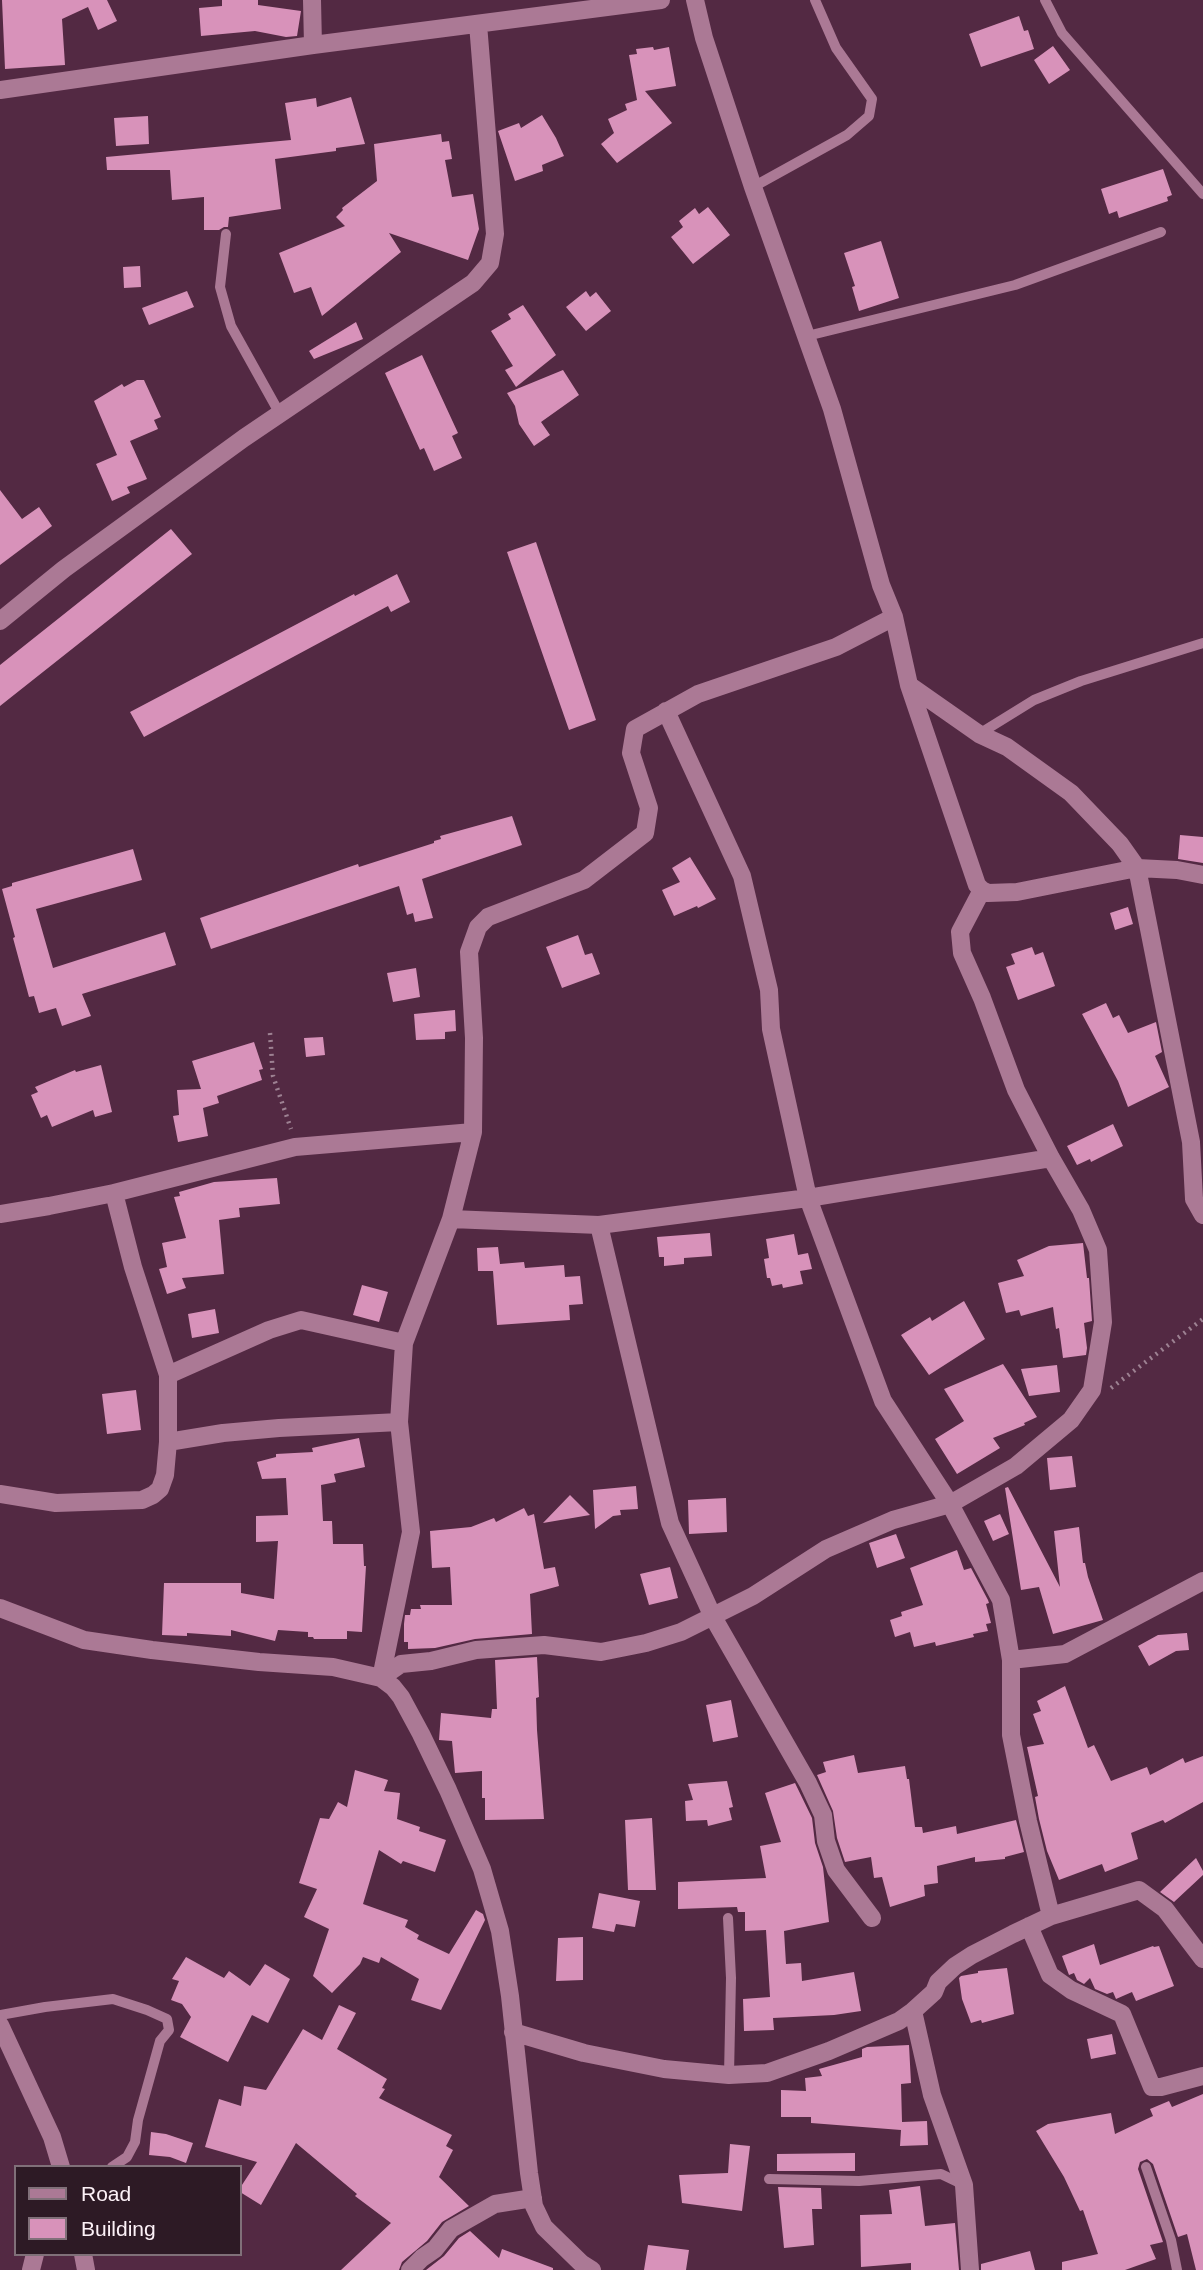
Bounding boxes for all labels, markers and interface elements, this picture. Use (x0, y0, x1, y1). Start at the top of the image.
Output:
legend (14, 2165, 242, 2256)
text: Road (81, 2182, 131, 2205)
text: Building (81, 2217, 156, 2240)

